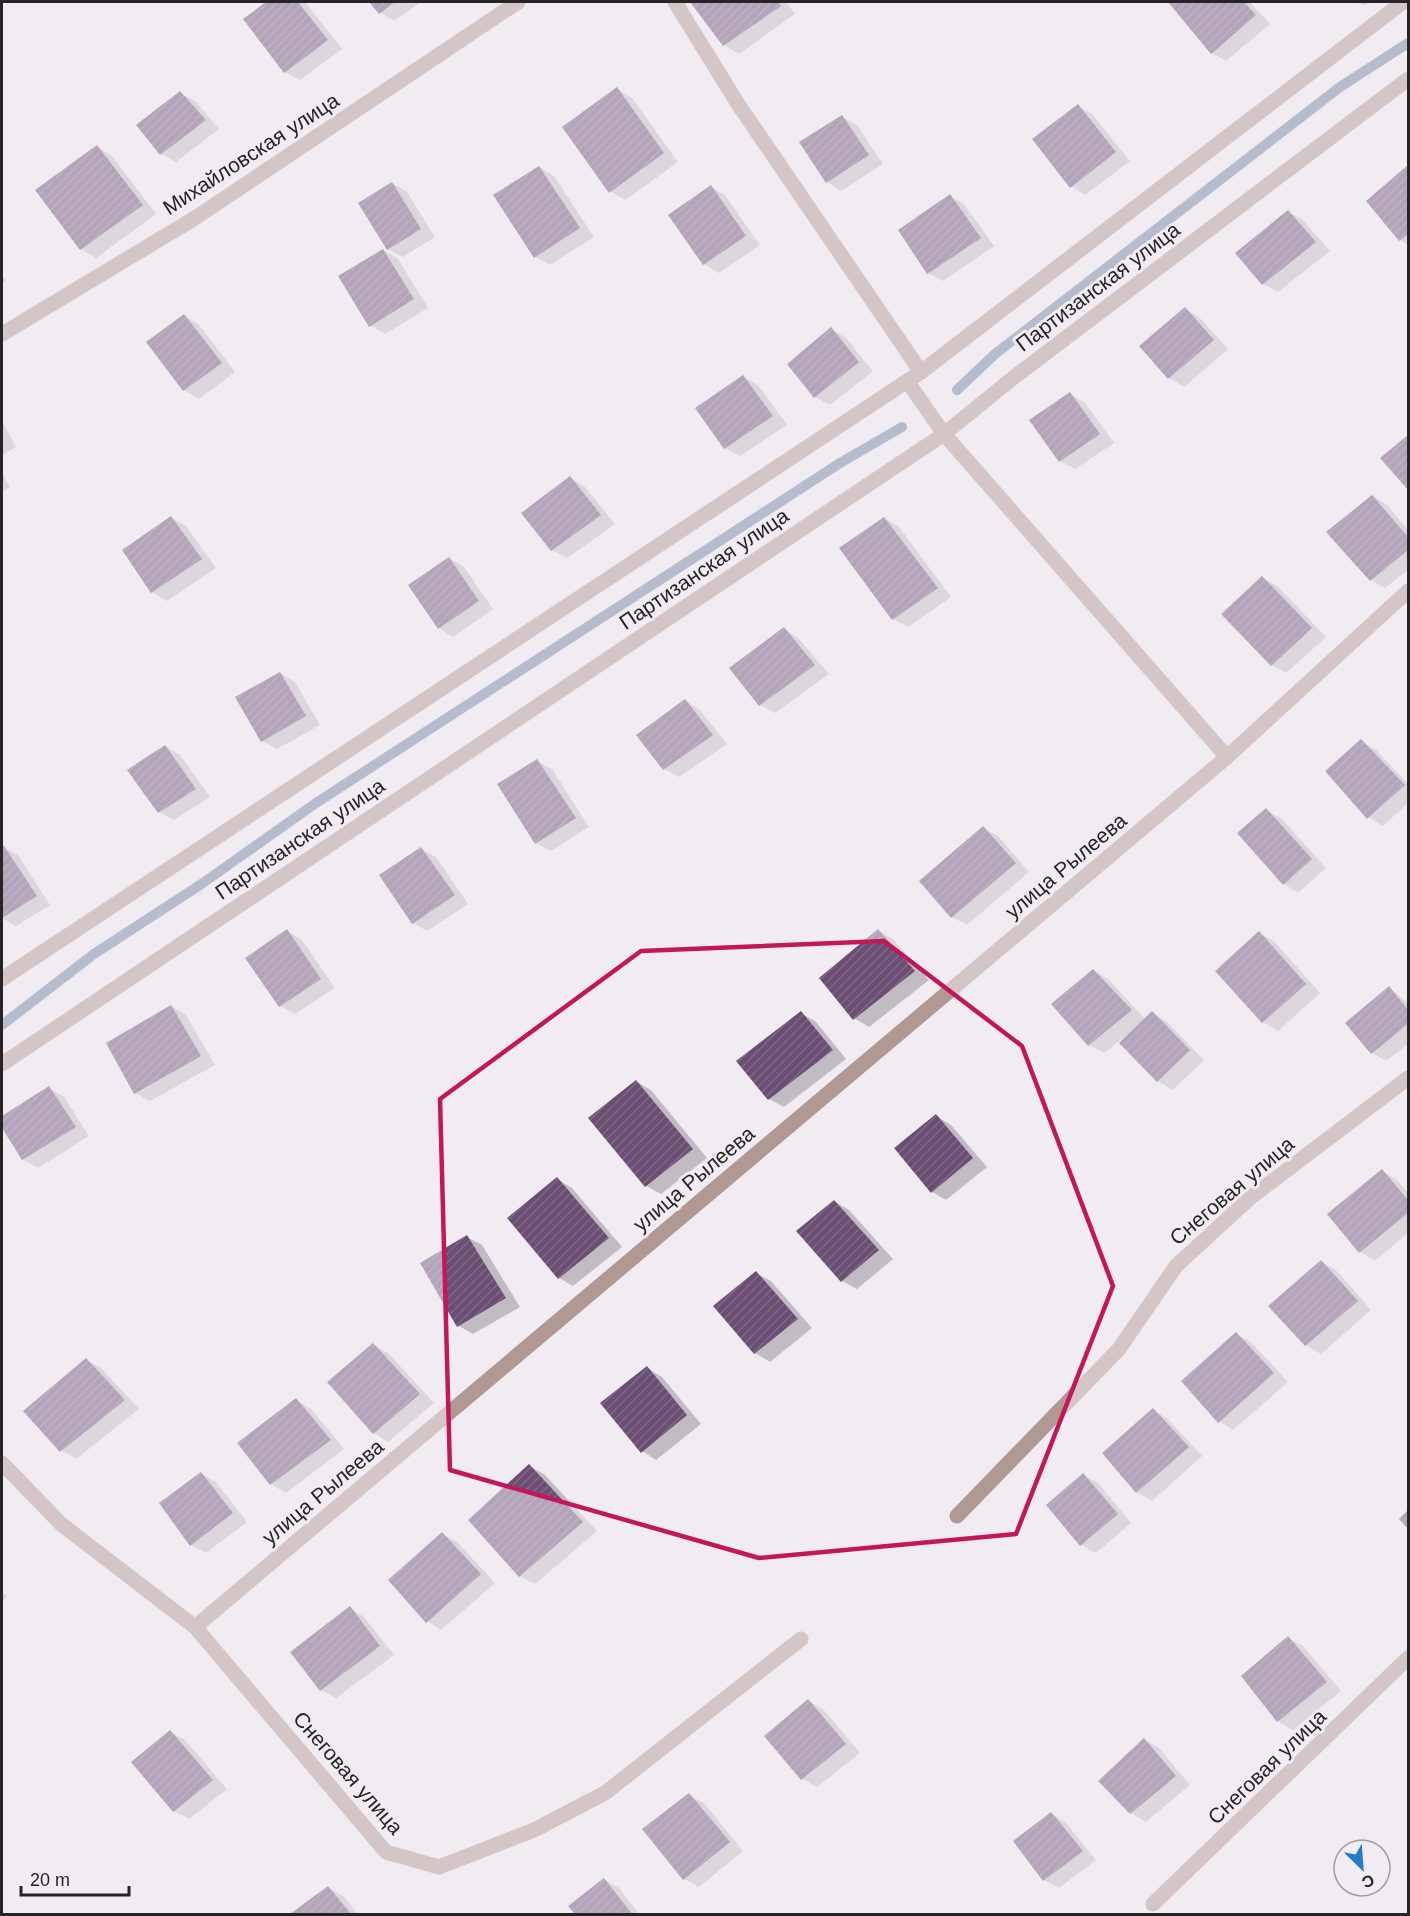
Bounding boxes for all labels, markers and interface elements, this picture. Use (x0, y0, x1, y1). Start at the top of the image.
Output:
street label: Михайловская улица (159, 88, 343, 219)
street label: Партизанская улица (1011, 217, 1184, 356)
street label: Партизанская улица (615, 503, 793, 634)
street label: Партизанская улица (211, 773, 389, 904)
street label: улица Рылеева (1000, 808, 1131, 923)
street label: улица Рылеева (628, 1121, 759, 1236)
street label: Снеговая улица (1165, 1132, 1299, 1249)
street label: улица Рылеева (257, 1434, 388, 1549)
street label: Снеговая улица (1203, 1704, 1331, 1829)
street label: Снеговая улица (289, 1707, 408, 1839)
north arrow (1332, 1838, 1392, 1898)
scale bar (21, 1859, 129, 1897)
text: 20 m (30, 1870, 70, 1890)
text: С (1359, 1871, 1377, 1891)

